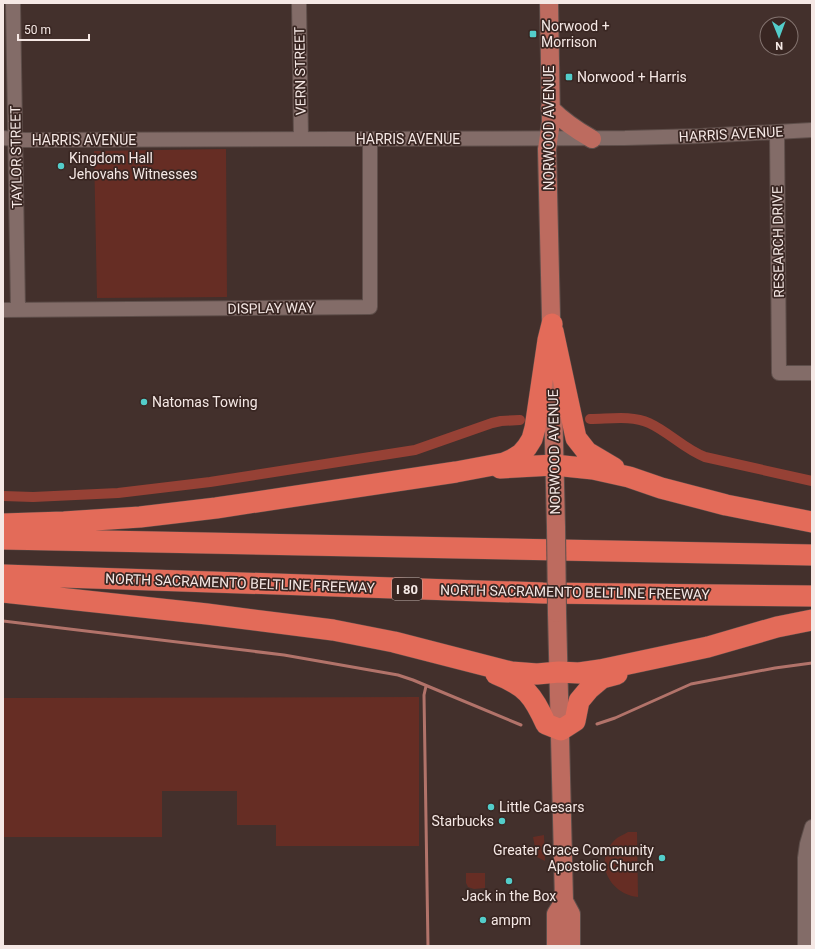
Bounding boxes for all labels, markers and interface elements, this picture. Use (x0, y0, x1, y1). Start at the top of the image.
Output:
scale bar (18, 16, 89, 42)
north arrow (759, 16, 799, 56)
place label: Norwood + Morrison (541, 18, 610, 50)
text: 50 m (24, 23, 51, 37)
street label: VERN STREET (291, 26, 309, 115)
marker: Norwood + Morrison (528, 29, 538, 39)
text: N (775, 39, 783, 52)
street label: NORWOOD AVENUE (541, 65, 557, 191)
place label: Norwood + Harris (577, 69, 687, 85)
marker: Norwood + Harris (564, 72, 574, 82)
street label: TAYLOR STREET (7, 105, 25, 209)
street label: HARRIS AVENUE (678, 123, 784, 145)
street label: HARRIS AVENUE (356, 131, 460, 147)
street label: HARRIS AVENUE (32, 132, 136, 148)
place label: Kingdom Hall Jehovahs Witnesses (69, 150, 197, 182)
marker: Kingdom Hall Jehovahs Witnesses (56, 161, 66, 171)
street label: RESEARCH DRIVE (769, 186, 787, 298)
street label: DISPLAY WAY (227, 299, 315, 317)
street label: NORWOOD AVENUE (545, 389, 563, 515)
place label: Natomas Towing (152, 394, 258, 410)
marker: Natomas Towing (139, 397, 149, 407)
street label: NORTH SACRAMENTO BELTLINE FREEWAY (105, 570, 376, 596)
road number: I 80 (392, 578, 422, 600)
street label: NORTH SACRAMENTO BELTLINE FREEWAY (440, 582, 711, 602)
place label: Little Caesars (499, 799, 584, 815)
marker: Little Caesars (486, 802, 496, 812)
place label: Starbucks (432, 813, 494, 829)
marker: Starbucks (497, 816, 507, 826)
place label: Greater Grace Community Apostolic Church (493, 842, 654, 874)
marker: Greater Grace Community Apostolic Church (657, 853, 667, 863)
marker: Jack in the Box (504, 876, 514, 886)
place label: Jack in the Box (462, 888, 556, 904)
place label: ampm (491, 912, 531, 928)
marker: ampm (478, 915, 488, 925)

